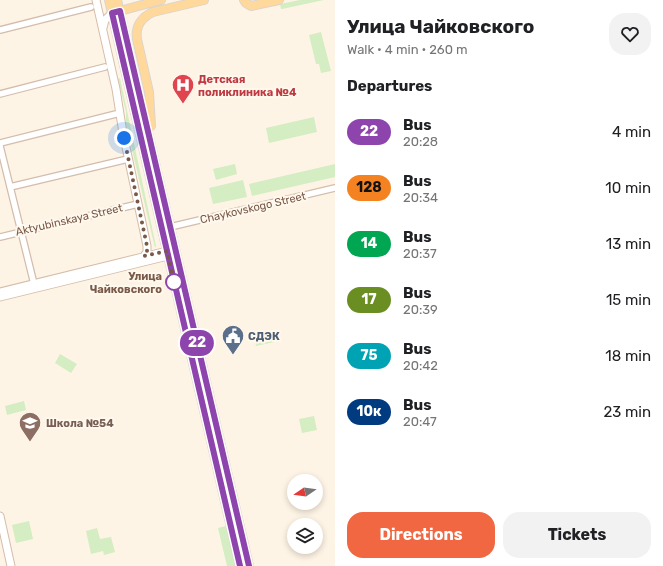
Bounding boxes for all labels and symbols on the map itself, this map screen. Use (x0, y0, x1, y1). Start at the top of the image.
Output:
hospital icon: Детская поликлиника №4 (170, 72, 196, 105)
place label: Детская поликлиника №4 (198, 73, 297, 99)
your location (114, 128, 134, 148)
street label: Chaykovskogo Street (199, 189, 308, 227)
street label: Aktyubinskaya Street (14, 201, 124, 239)
place label: Улица Чайковского (90, 270, 162, 296)
marker: Улица Чайковского (165, 273, 183, 291)
public building icon: СДЭК (220, 323, 246, 356)
line badge: 22 (179, 330, 215, 356)
place label: СДЭК (248, 330, 280, 343)
school or university icon: Школа №54 (17, 410, 43, 443)
place label: Школа №54 (46, 417, 114, 430)
north arrow (287, 474, 323, 510)

